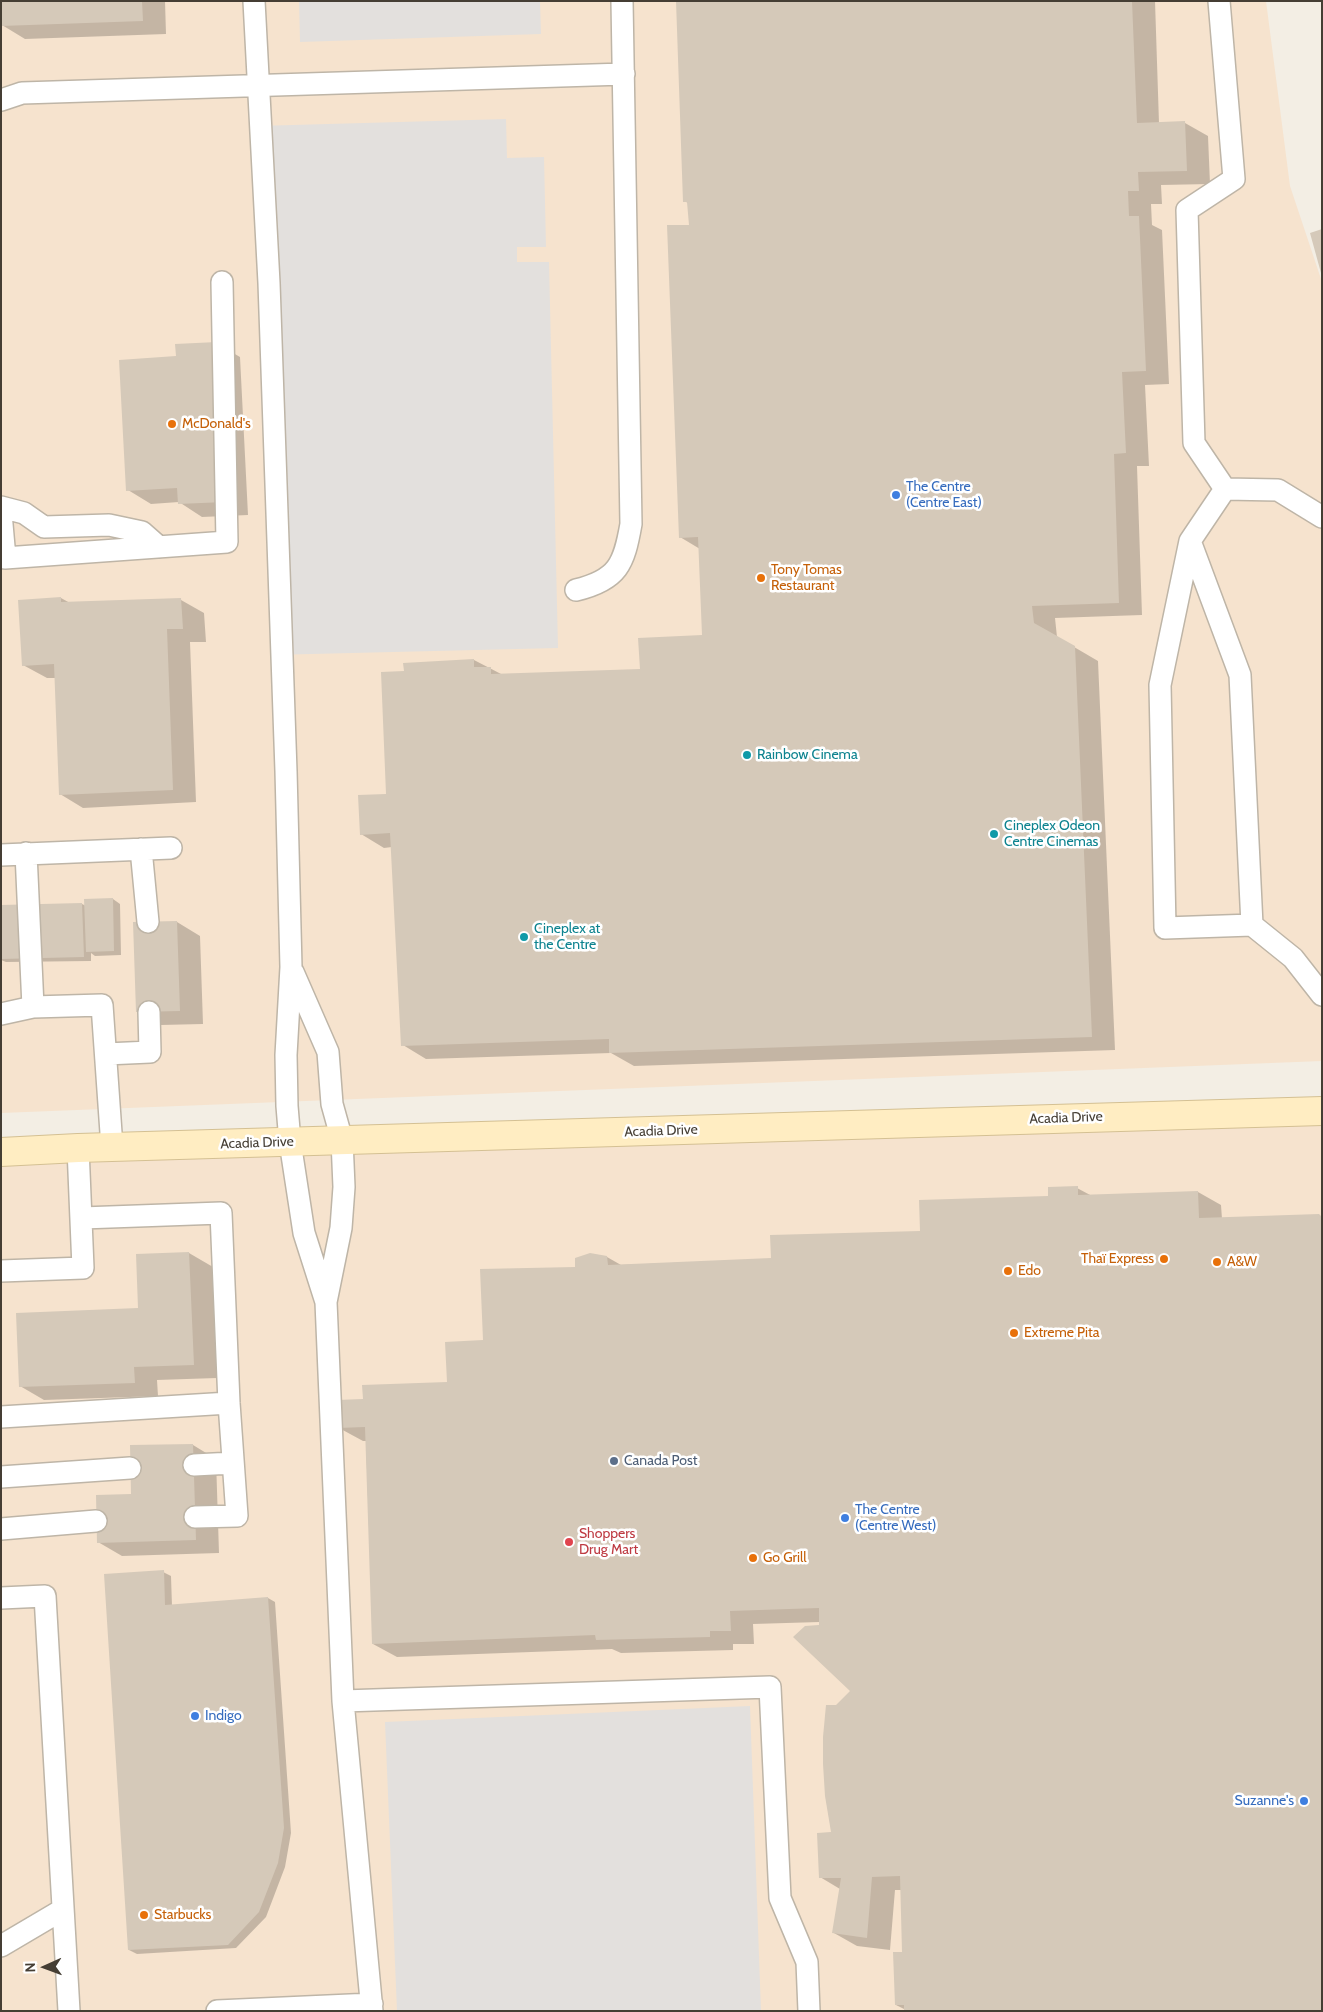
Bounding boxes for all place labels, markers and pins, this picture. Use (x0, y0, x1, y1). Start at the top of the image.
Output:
place label: McDonald's (182, 416, 251, 432)
marker: McDonald's (166, 418, 178, 430)
place label: The Centre (Centre East) (906, 479, 982, 512)
marker: The Centre (Centre East) (890, 489, 902, 501)
place label: Tony Tomas Restaurant (771, 562, 842, 594)
marker: Tony Tomas Restaurant (755, 572, 767, 584)
place label: Rainbow Cinema (757, 747, 858, 763)
marker: Rainbow Cinema (741, 749, 753, 761)
place label: Cineplex Odeon Centre Cinemas (1004, 818, 1100, 850)
marker: Cineplex Odeon Centre Cinemas (988, 828, 1000, 840)
place label: Cineplex at the Centre (534, 921, 600, 954)
marker: Cineplex at the Centre (518, 931, 530, 943)
place label: Thaï Express (1081, 1251, 1154, 1267)
marker: Thaï Express (1158, 1253, 1170, 1265)
place label: A&W (1227, 1254, 1257, 1270)
marker: A&W (1211, 1256, 1223, 1268)
place label: Edo (1018, 1263, 1041, 1279)
marker: Edo (1002, 1265, 1014, 1277)
place label: Extreme Pita (1024, 1325, 1099, 1341)
marker: Extreme Pita (1008, 1327, 1020, 1339)
place label: Canada Post (624, 1453, 698, 1469)
marker: Canada Post (608, 1455, 620, 1467)
place label: The Centre (Centre West) (855, 1502, 936, 1534)
marker: The Centre (Centre West) (839, 1512, 851, 1524)
place label: Shoppers Drug Mart (579, 1526, 638, 1558)
marker: Shoppers Drug Mart (563, 1536, 575, 1548)
place label: Go Grill (763, 1550, 807, 1566)
marker: Go Grill (747, 1552, 759, 1564)
place label: Indigo (205, 1708, 242, 1724)
marker: Indigo (189, 1710, 201, 1722)
place label: Suzanne's (1235, 1793, 1294, 1809)
marker: Suzanne's (1298, 1795, 1310, 1807)
place label: Starbucks (154, 1907, 211, 1923)
marker: Starbucks (138, 1909, 150, 1921)

